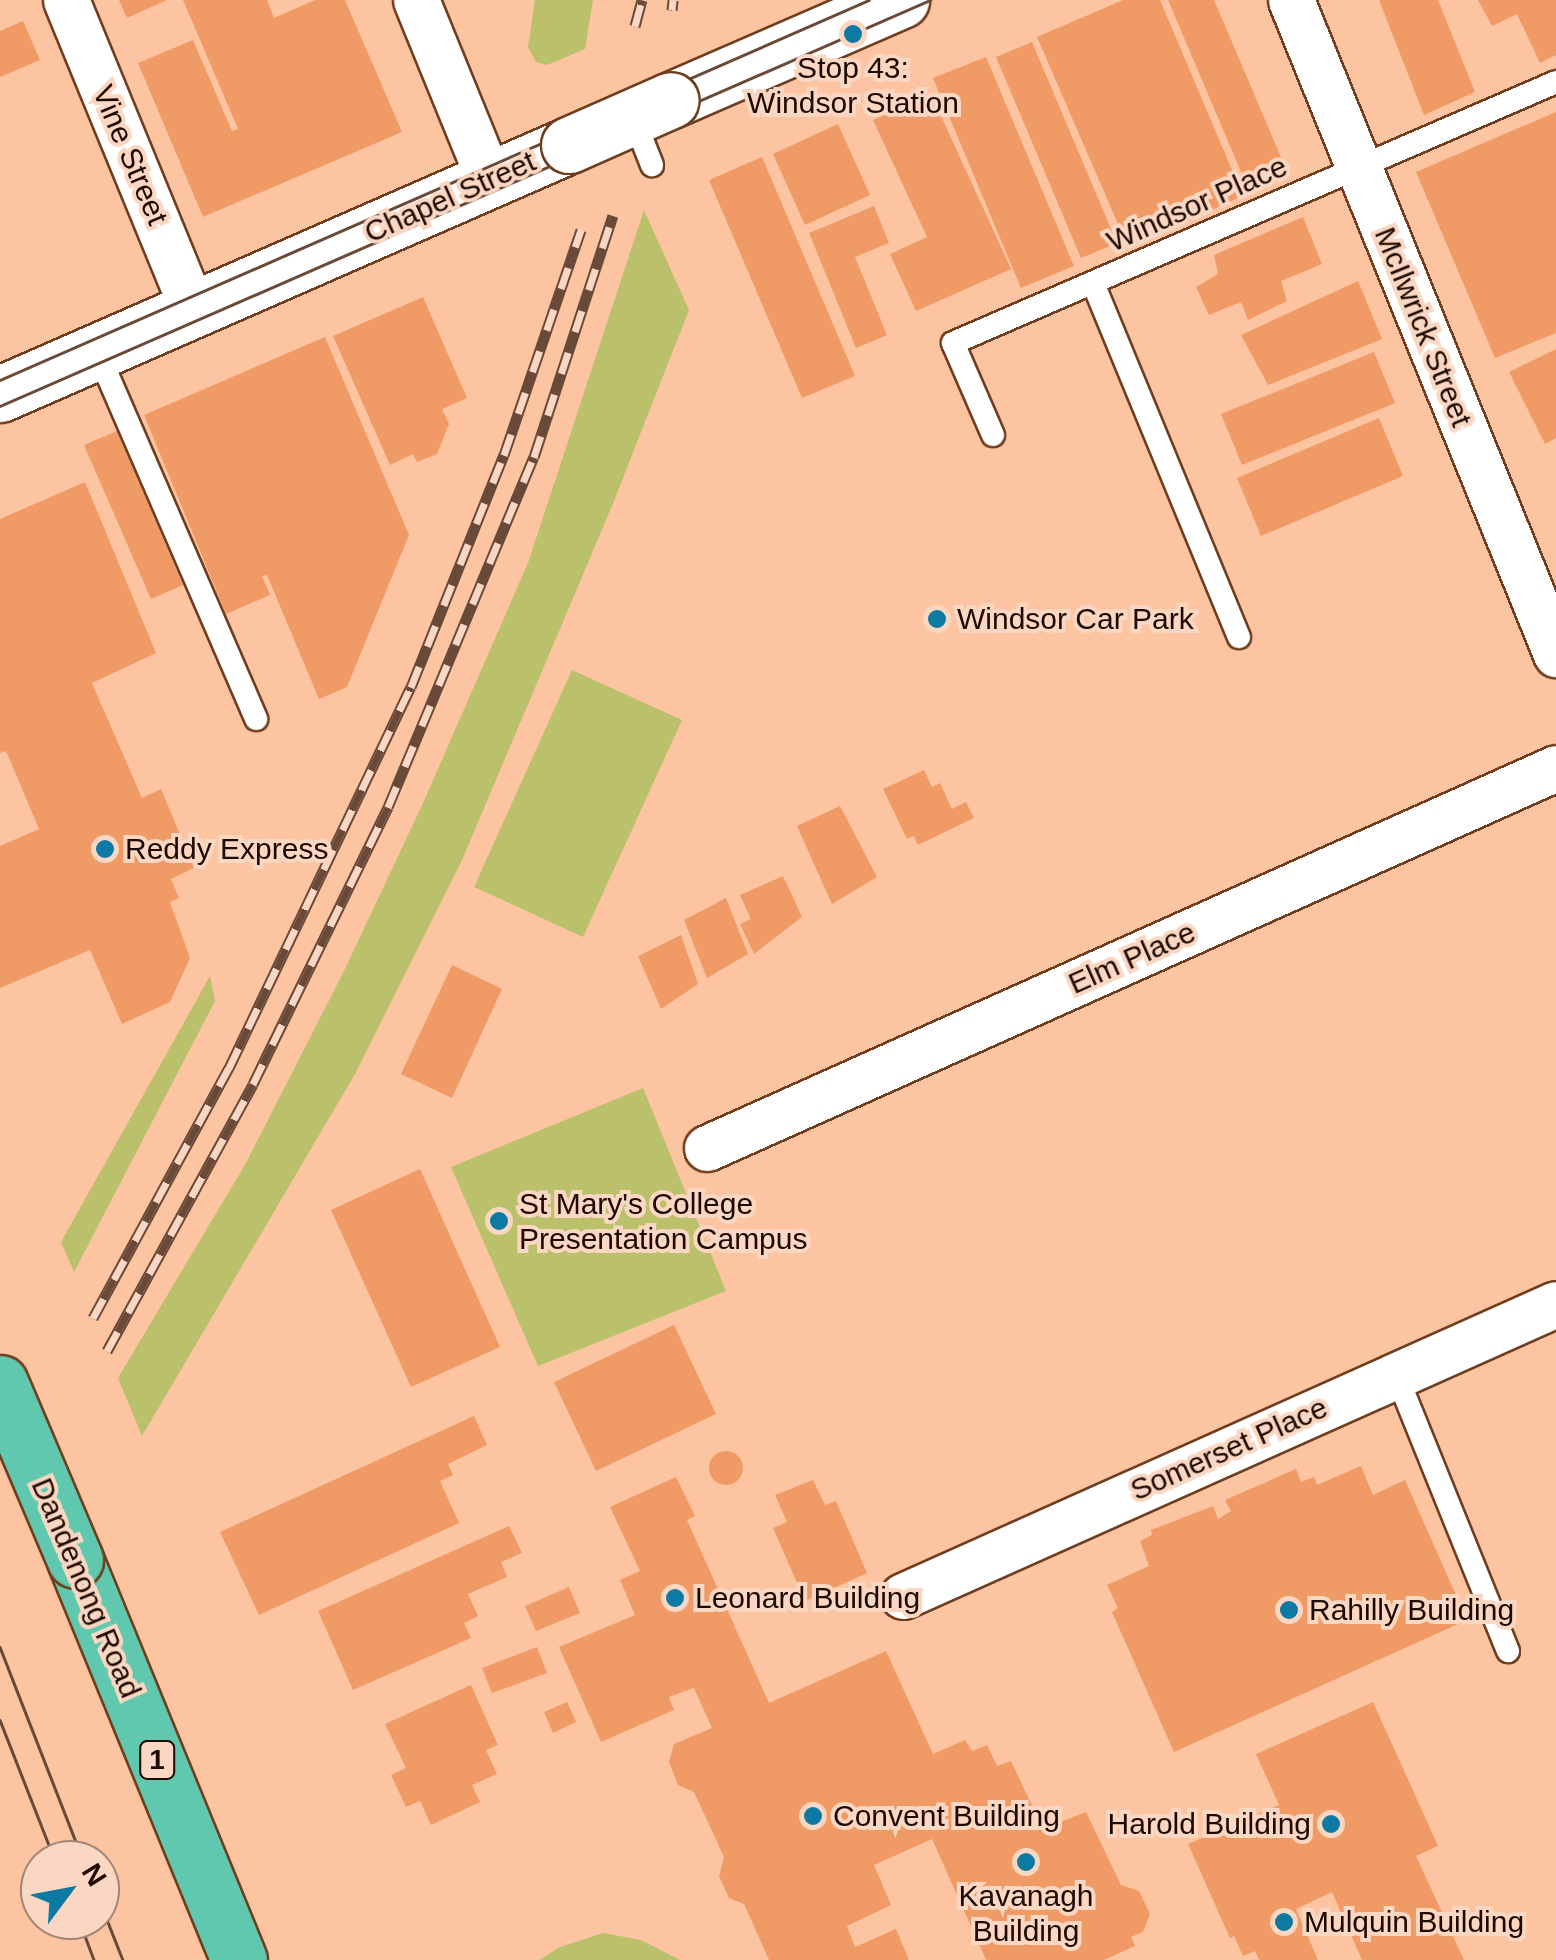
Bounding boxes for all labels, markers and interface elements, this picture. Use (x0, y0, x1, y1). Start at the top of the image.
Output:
marker: Stop 43: Windsor Station (842, 23, 864, 45)
place label: Stop 43: Windsor Station (747, 50, 959, 120)
street label: Vine Street (85, 80, 175, 230)
street label: Chapel Street (359, 143, 541, 251)
street label: Windsor Place (1101, 148, 1293, 260)
street label: McIlwrick Street (1367, 222, 1479, 432)
place label: Windsor Car Park (957, 601, 1194, 637)
marker: Windsor Car Park (926, 608, 948, 630)
place label: Reddy Express (125, 831, 328, 867)
marker: Reddy Express (94, 838, 116, 860)
street label: Elm Place (1063, 914, 1201, 1002)
place label: St Mary's College Presentation Campus (519, 1186, 807, 1256)
marker: St Mary's College Presentation Campus (488, 1210, 510, 1232)
street label: Somerset Place (1125, 1389, 1333, 1509)
street label: Dandenong Road (23, 1473, 149, 1703)
place label: Leonard Building (695, 1580, 920, 1616)
marker: Leonard Building (664, 1587, 686, 1609)
place label: Rahilly Building (1309, 1592, 1514, 1628)
marker: Rahilly Building (1278, 1599, 1300, 1621)
road number: 1 (137, 1737, 177, 1783)
place label: Convent Building (833, 1798, 1060, 1834)
marker: Convent Building (802, 1805, 824, 1827)
place label: Harold Building (1108, 1806, 1311, 1842)
marker: Harold Building (1320, 1813, 1342, 1835)
north arrow (20, 1840, 120, 1940)
marker: Kavanagh Building (1015, 1851, 1037, 1873)
text: N (76, 1858, 113, 1892)
place label: Kavanagh Building (958, 1878, 1094, 1948)
place label: Mulquin Building (1304, 1904, 1524, 1940)
marker: Mulquin Building (1273, 1911, 1295, 1933)

